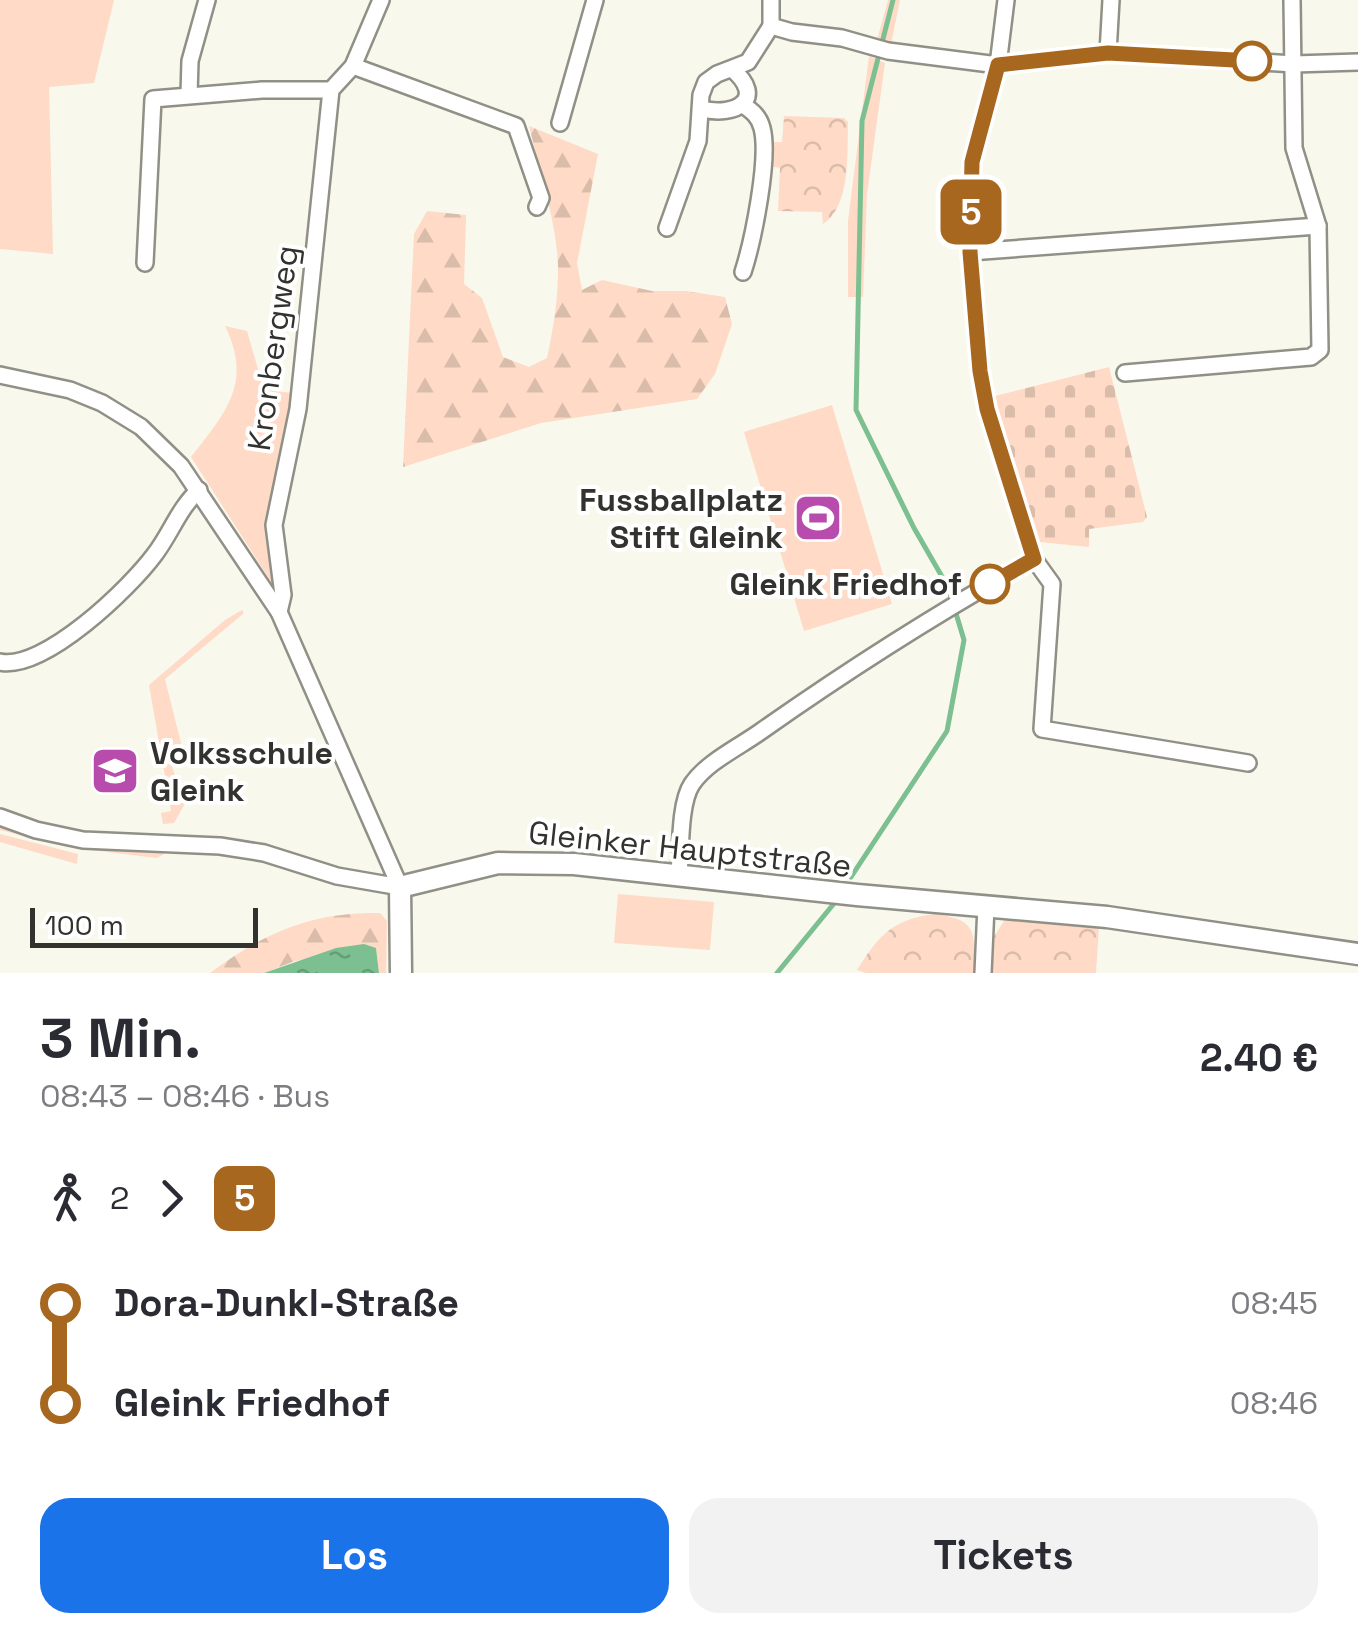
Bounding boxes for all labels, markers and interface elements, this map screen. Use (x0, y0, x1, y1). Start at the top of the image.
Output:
unlabelled marker (1233, 42, 1271, 80)
line badge: 5 (938, 180, 1004, 244)
text: 5 (960, 190, 982, 234)
street label: Kronbergweg (239, 243, 307, 453)
place label: Fussballplatz Stift Gleink (579, 480, 783, 557)
sports icon: Fussballplatz Stift Gleink (792, 492, 844, 544)
place label: Gleink Friedhof (730, 564, 962, 604)
marker: Gleink Friedhof (971, 565, 1009, 603)
place label: Volksschule Gleink (150, 733, 333, 810)
school or university icon: Volksschule Gleink (89, 745, 141, 797)
street label: Gleinker Hauptstraße (527, 812, 853, 886)
scale bar (30, 903, 258, 948)
text: 100 m (45, 907, 124, 943)
text: 3 Min. (40, 1003, 201, 1073)
text: 2.40 € (1200, 1034, 1318, 1082)
text: 08:43 – 08:46 · Bus (40, 1076, 330, 1116)
icon: walk (40, 1171, 95, 1226)
icon: forward (144, 1171, 199, 1226)
text: 5 (234, 1176, 255, 1220)
text: 2 (110, 1178, 129, 1218)
text: Dora-Dunkl-Straße (114, 1279, 459, 1327)
text: 08:45 (1230, 1283, 1318, 1323)
text: Gleink Friedhof (114, 1379, 390, 1427)
text: 08:46 (1230, 1383, 1318, 1423)
button: Los (40, 1498, 669, 1613)
button: Tickets (689, 1498, 1318, 1613)

